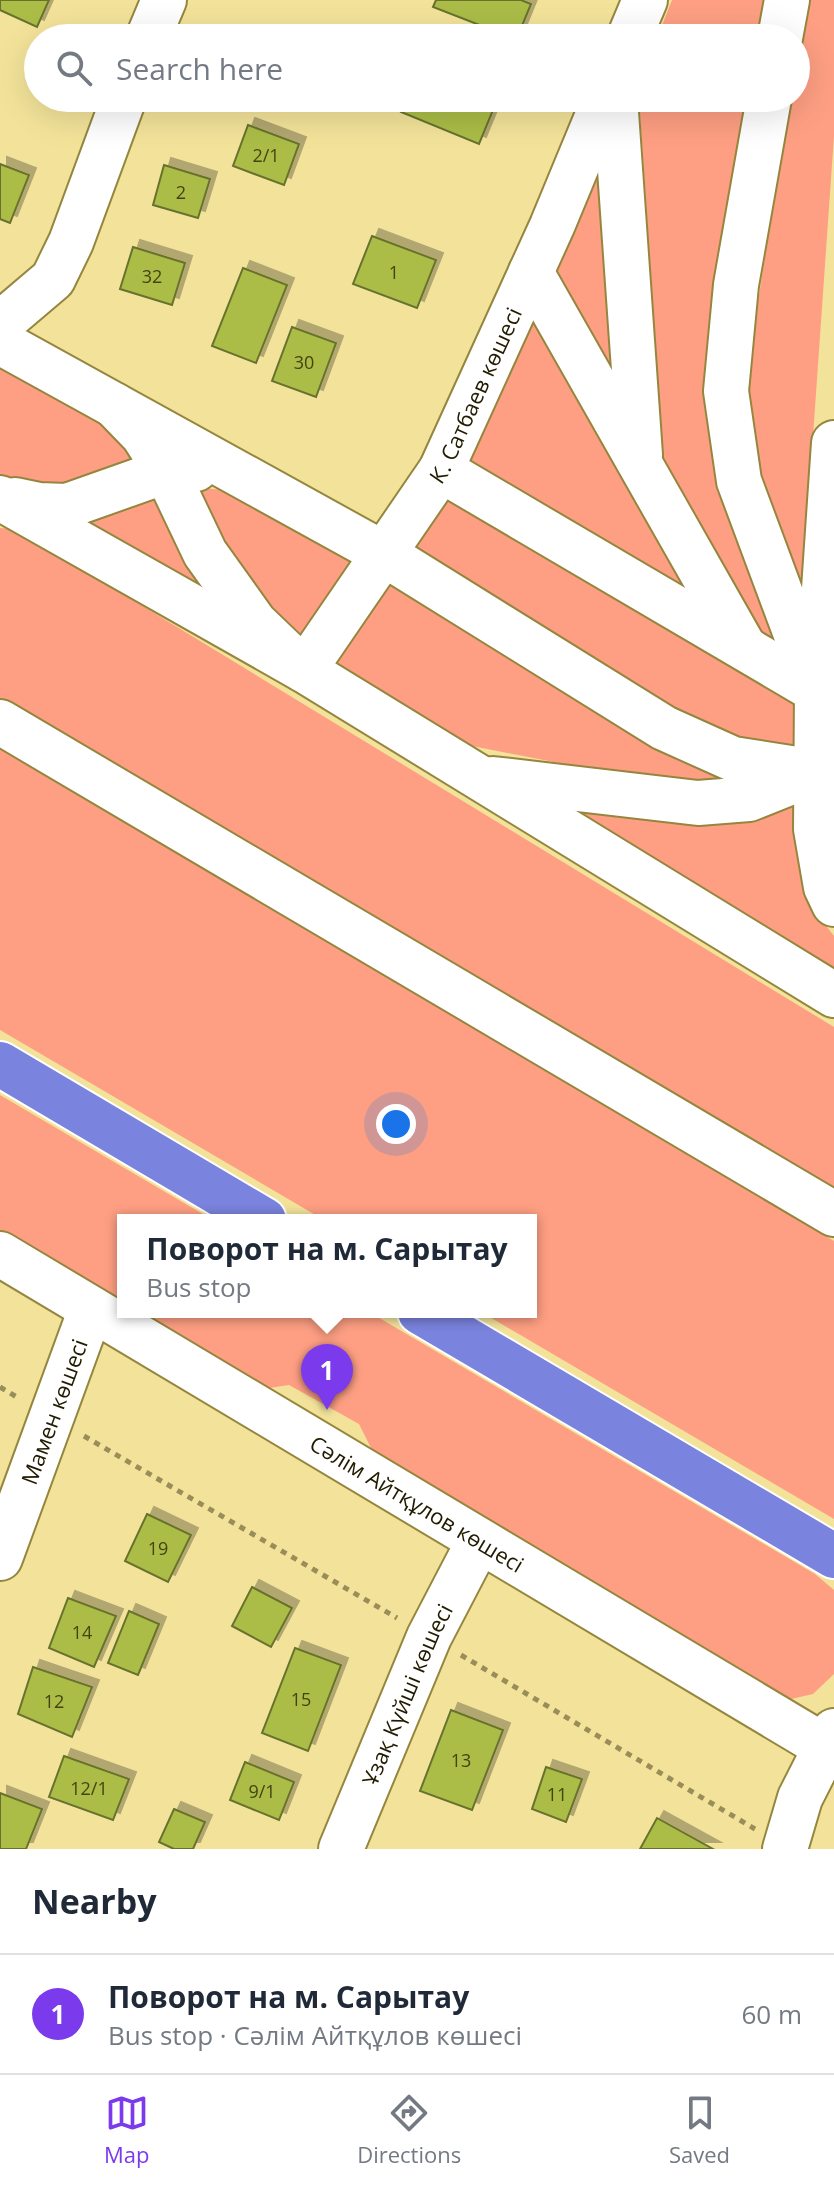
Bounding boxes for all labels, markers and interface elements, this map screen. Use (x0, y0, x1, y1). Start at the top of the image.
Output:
search box (24, 24, 810, 112)
icon: search (52, 46, 96, 90)
text: Search here (116, 48, 283, 89)
house number: 2/1 (252, 143, 280, 167)
house number: 2 (176, 180, 186, 204)
house number: 1 (389, 260, 399, 284)
house number: 32 (142, 264, 162, 288)
street label: К. Сатбаев көшесі (421, 302, 528, 489)
house number: 30 (294, 350, 314, 374)
your location (376, 1104, 416, 1144)
popup (117, 1214, 537, 1318)
text: Поворот на м. Сарытау (146, 1228, 508, 1269)
text: Bus stop (146, 1269, 251, 1305)
street label: Мамен көшесі (13, 1335, 94, 1488)
pin: 1 (301, 1344, 353, 1410)
street label: Сәлім Айтқұлов көшесі (305, 1428, 530, 1579)
house number: 19 (148, 1536, 168, 1560)
street label: Ұзақ Күйші көшесі (354, 1598, 459, 1790)
house number: 14 (72, 1620, 92, 1644)
house number: 15 (291, 1687, 311, 1711)
house number: 12 (44, 1689, 64, 1713)
house number: 13 (451, 1748, 471, 1772)
house number: 12/1 (70, 1776, 108, 1800)
house number: 9/1 (248, 1779, 276, 1803)
house number: 11 (547, 1782, 567, 1806)
text: Nearby (32, 1878, 157, 1924)
text: Поворот на м. Сарытау (108, 1976, 469, 2017)
text: 1 (51, 1996, 65, 2032)
text: 60 m (741, 1996, 802, 2032)
text: Bus stop · Сәлім Айтқұлов көшесі (108, 2017, 522, 2053)
tab: Map (104, 2091, 149, 2169)
tab: Directions (357, 2091, 461, 2169)
tab: Saved (669, 2091, 730, 2169)

